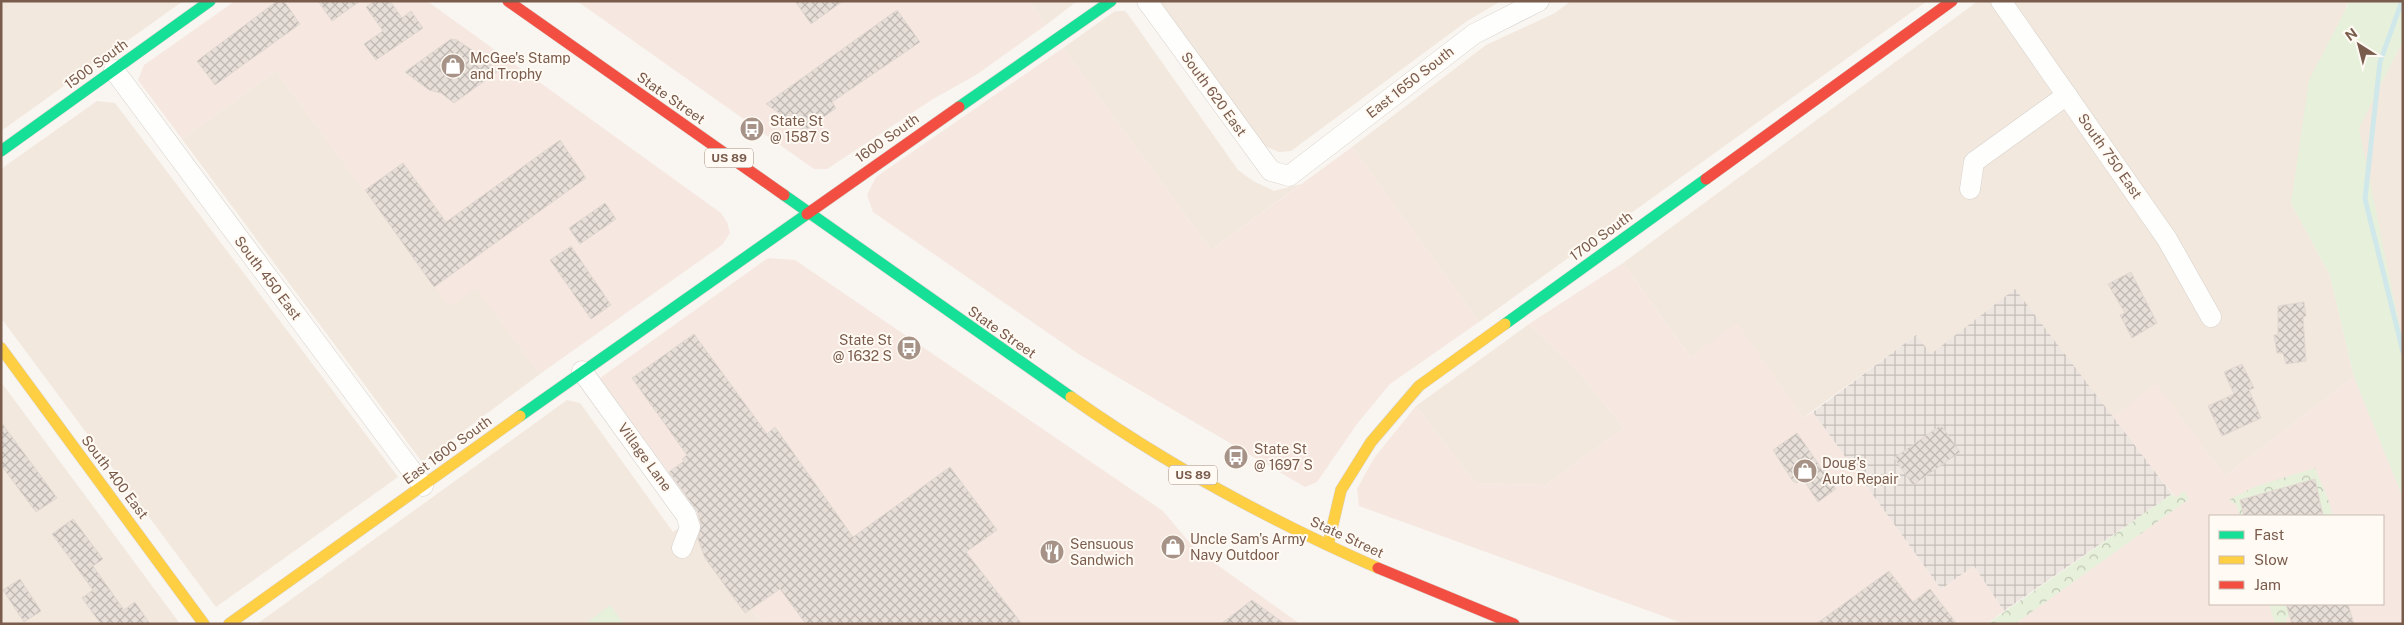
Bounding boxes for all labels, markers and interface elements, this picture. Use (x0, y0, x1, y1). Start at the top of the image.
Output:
north arrow (2334, 20, 2384, 70)
text: N (2342, 25, 2360, 44)
street label: 1500 South (61, 36, 131, 92)
street label: East 1650 South (1363, 43, 1457, 121)
street label: South 620 East (1178, 49, 1250, 139)
place label: McGee's Stamp and Trophy (470, 50, 571, 82)
shop icon: McGee's Stamp and Trophy (440, 53, 466, 79)
street label: State Street (634, 69, 708, 127)
street label: 1600 South (852, 110, 922, 166)
street label: South 750 East (2075, 110, 2145, 202)
place label: State St @ 1587 S (770, 113, 830, 145)
bus stop icon: State St @ 1587 S (739, 116, 765, 142)
road number: US 89 (705, 148, 753, 168)
street label: 1700 South (1567, 208, 1635, 264)
street label: South 450 East (231, 233, 305, 323)
street label: State Street (965, 303, 1039, 361)
place label: State St @ 1632 S (833, 332, 892, 364)
bus stop icon: State St @ 1632 S (896, 335, 922, 361)
street label: East 1600 South (400, 412, 494, 488)
street label: Village Lane (615, 420, 675, 494)
street label: South 400 East (78, 432, 152, 522)
place label: State St @ 1697 S (1254, 441, 1313, 473)
bus stop icon: State St @ 1697 S (1223, 444, 1249, 470)
place label: Doug's Auto Repair (1822, 455, 1899, 487)
shop icon: Doug's Auto Repair (1792, 458, 1818, 484)
road number: US 89 (1169, 466, 1217, 484)
street label: State Street (1308, 513, 1386, 561)
legend (2209, 515, 2384, 605)
text: Fast (2254, 526, 2284, 543)
place label: Uncle Sam's Army Navy Outdoor (1190, 531, 1307, 563)
shop icon: Uncle Sam's Army Navy Outdoor (1160, 534, 1186, 560)
place label: Sensuous Sandwich (1070, 536, 1134, 568)
restaurant icon: Sensuous Sandwich (1039, 539, 1065, 565)
text: Slow (2254, 551, 2289, 568)
text: Jam (2254, 576, 2281, 593)

